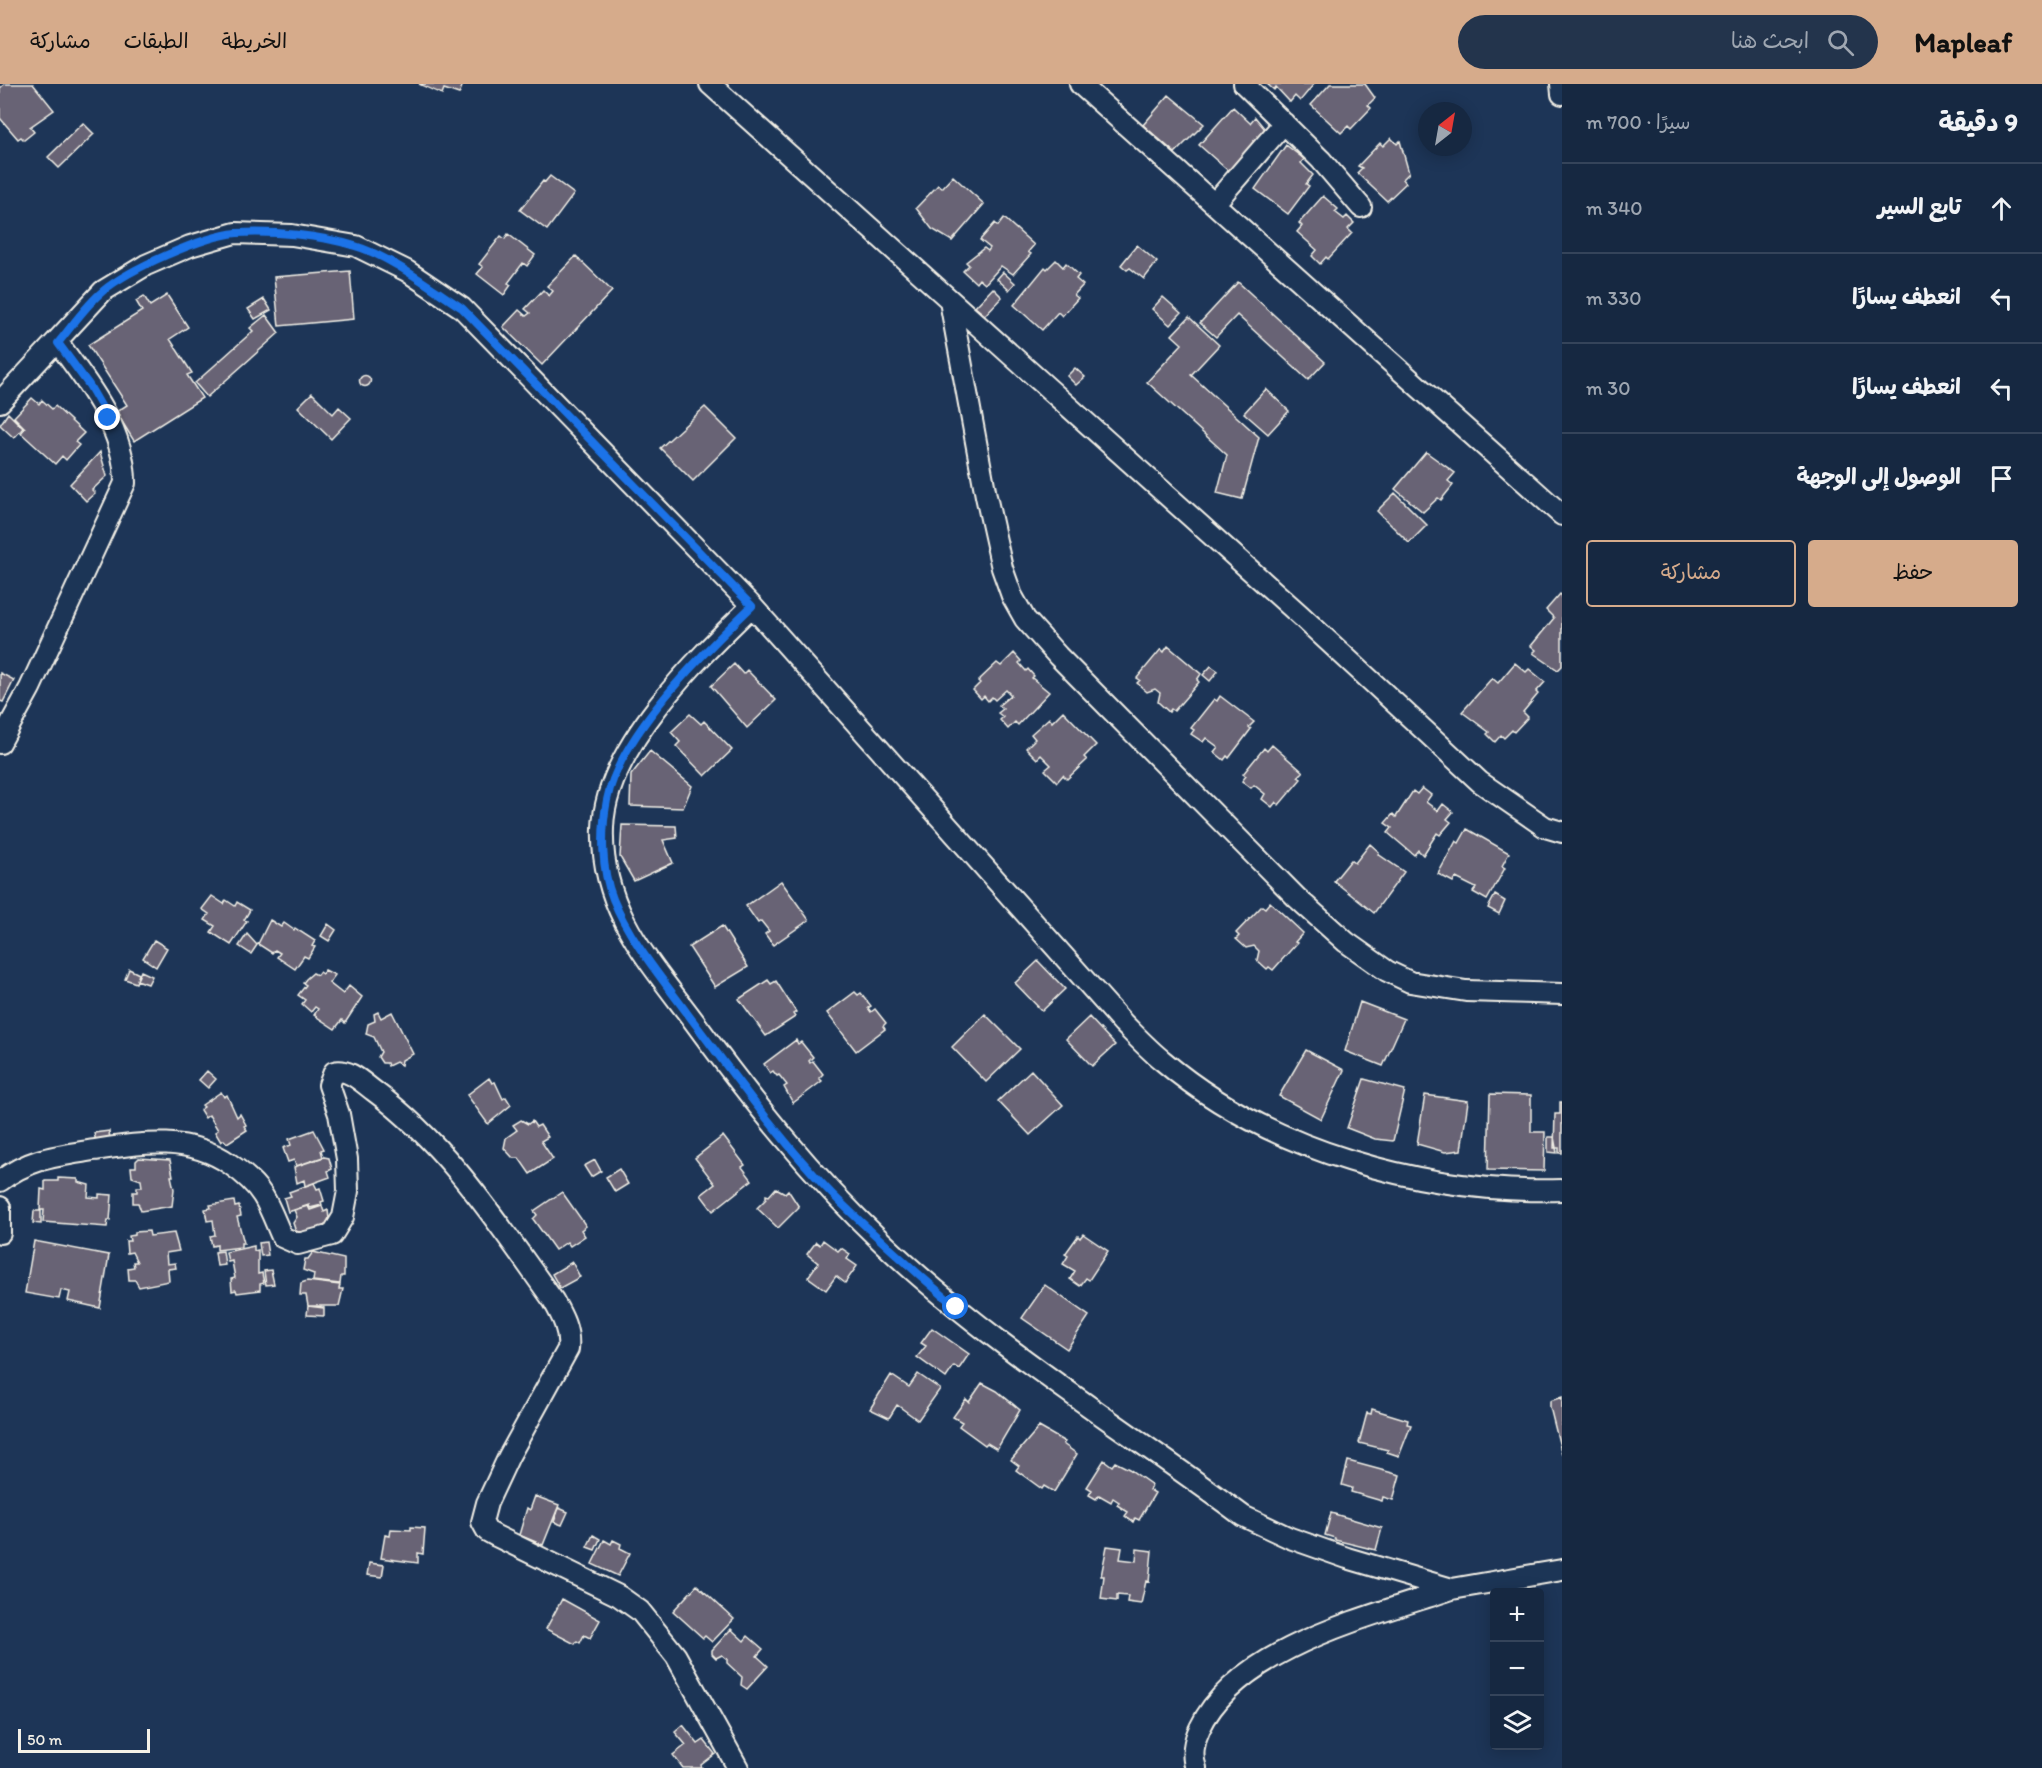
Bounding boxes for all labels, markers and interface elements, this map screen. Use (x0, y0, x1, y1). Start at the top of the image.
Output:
search box (1458, 15, 1878, 69)
text: Mapleaf (1914, 25, 2012, 59)
icon: search (1824, 26, 1857, 59)
text: ابحث هنا (1731, 27, 1809, 54)
text: مشاركة (30, 28, 91, 53)
text: الطبقات (124, 28, 189, 53)
text: الخريطة (222, 28, 287, 53)
north arrow (1418, 102, 1472, 156)
text: 9 دقيقة (1939, 106, 2018, 138)
text: سيرًا · 700 m (1586, 110, 1691, 134)
icon: ahead (1985, 192, 2018, 225)
text: تابع السير (1878, 193, 1961, 220)
text: 340 m (1586, 196, 1643, 220)
icon: left (1985, 282, 2018, 315)
text: انعطف يسارًا (1852, 283, 1961, 310)
text: 330 m (1586, 286, 1641, 310)
icon: left (1985, 372, 2018, 405)
text: انعطف يسارًا (1852, 373, 1961, 400)
text: 30 m (1586, 376, 1631, 400)
route end (94, 404, 120, 430)
icon: arrive (1985, 462, 2018, 495)
text: الوصول إلى الوجهة (1796, 463, 1961, 490)
button: مشاركة (1586, 540, 1796, 607)
button: حفظ (1808, 540, 2018, 607)
route start (942, 1293, 968, 1319)
map controls (1490, 1588, 1544, 1750)
button: + (1490, 1588, 1544, 1642)
button: − (1490, 1642, 1544, 1696)
button: layers (1490, 1696, 1544, 1750)
scale bar (18, 1726, 150, 1754)
text: 50 m (27, 1730, 62, 1749)

